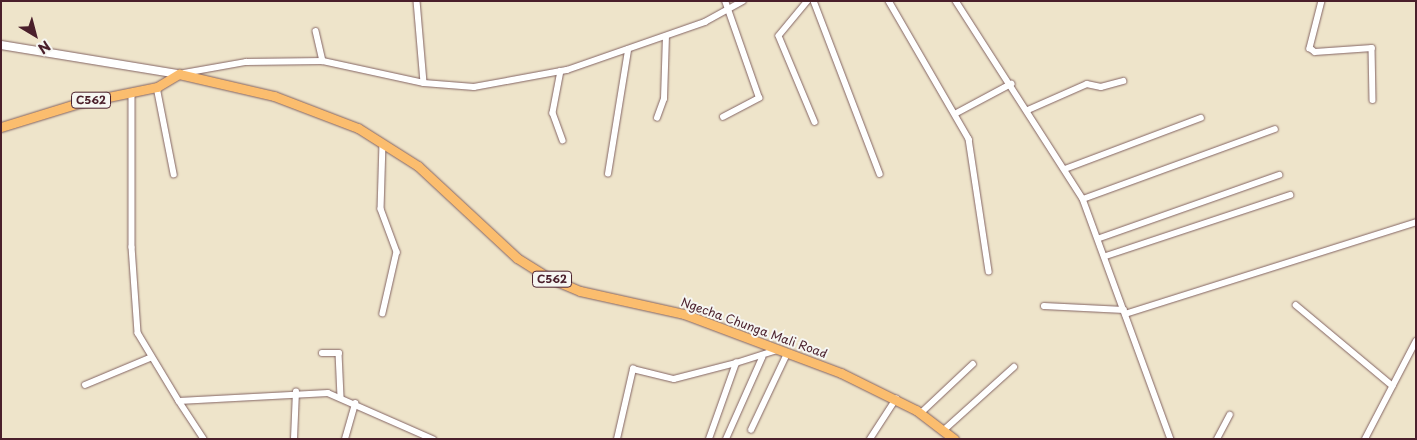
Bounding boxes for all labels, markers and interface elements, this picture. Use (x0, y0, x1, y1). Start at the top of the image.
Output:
north arrow (10, 10, 60, 60)
text: N (34, 36, 55, 59)
road number: C562 (71, 92, 111, 108)
road number: C562 (532, 270, 572, 288)
street label: Ngecha Chunga Mali Road (679, 295, 829, 361)

